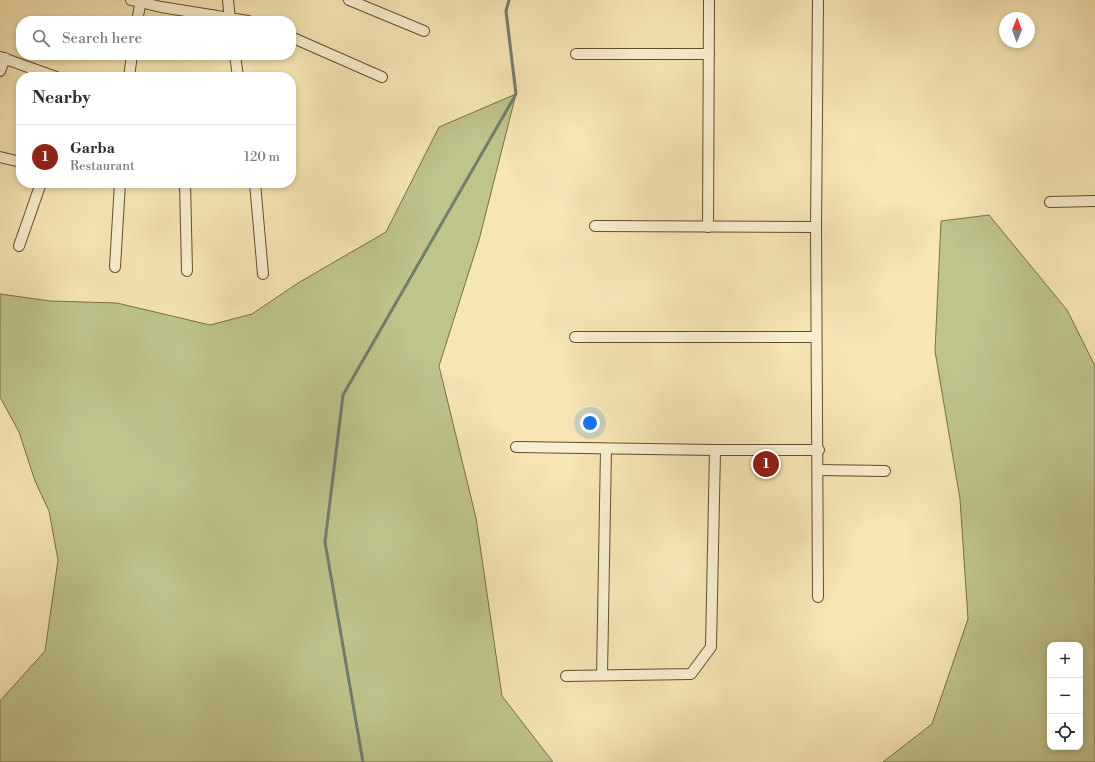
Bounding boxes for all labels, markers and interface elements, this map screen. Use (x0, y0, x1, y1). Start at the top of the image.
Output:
north arrow (999, 12, 1035, 48)
search box (16, 16, 296, 60)
icon: search (30, 27, 52, 49)
text: Search here (62, 29, 142, 48)
text: Nearby (32, 87, 91, 109)
text: Garba (70, 139, 115, 158)
text: 1 (42, 149, 48, 165)
text: 120 m (244, 149, 280, 165)
text: Restaurant (70, 158, 135, 174)
your location (580, 413, 600, 433)
pin: 1 (753, 449, 779, 479)
map controls (1047, 642, 1083, 750)
button: + (1047, 642, 1083, 678)
button: − (1047, 678, 1083, 714)
button: locate (1047, 714, 1083, 750)

